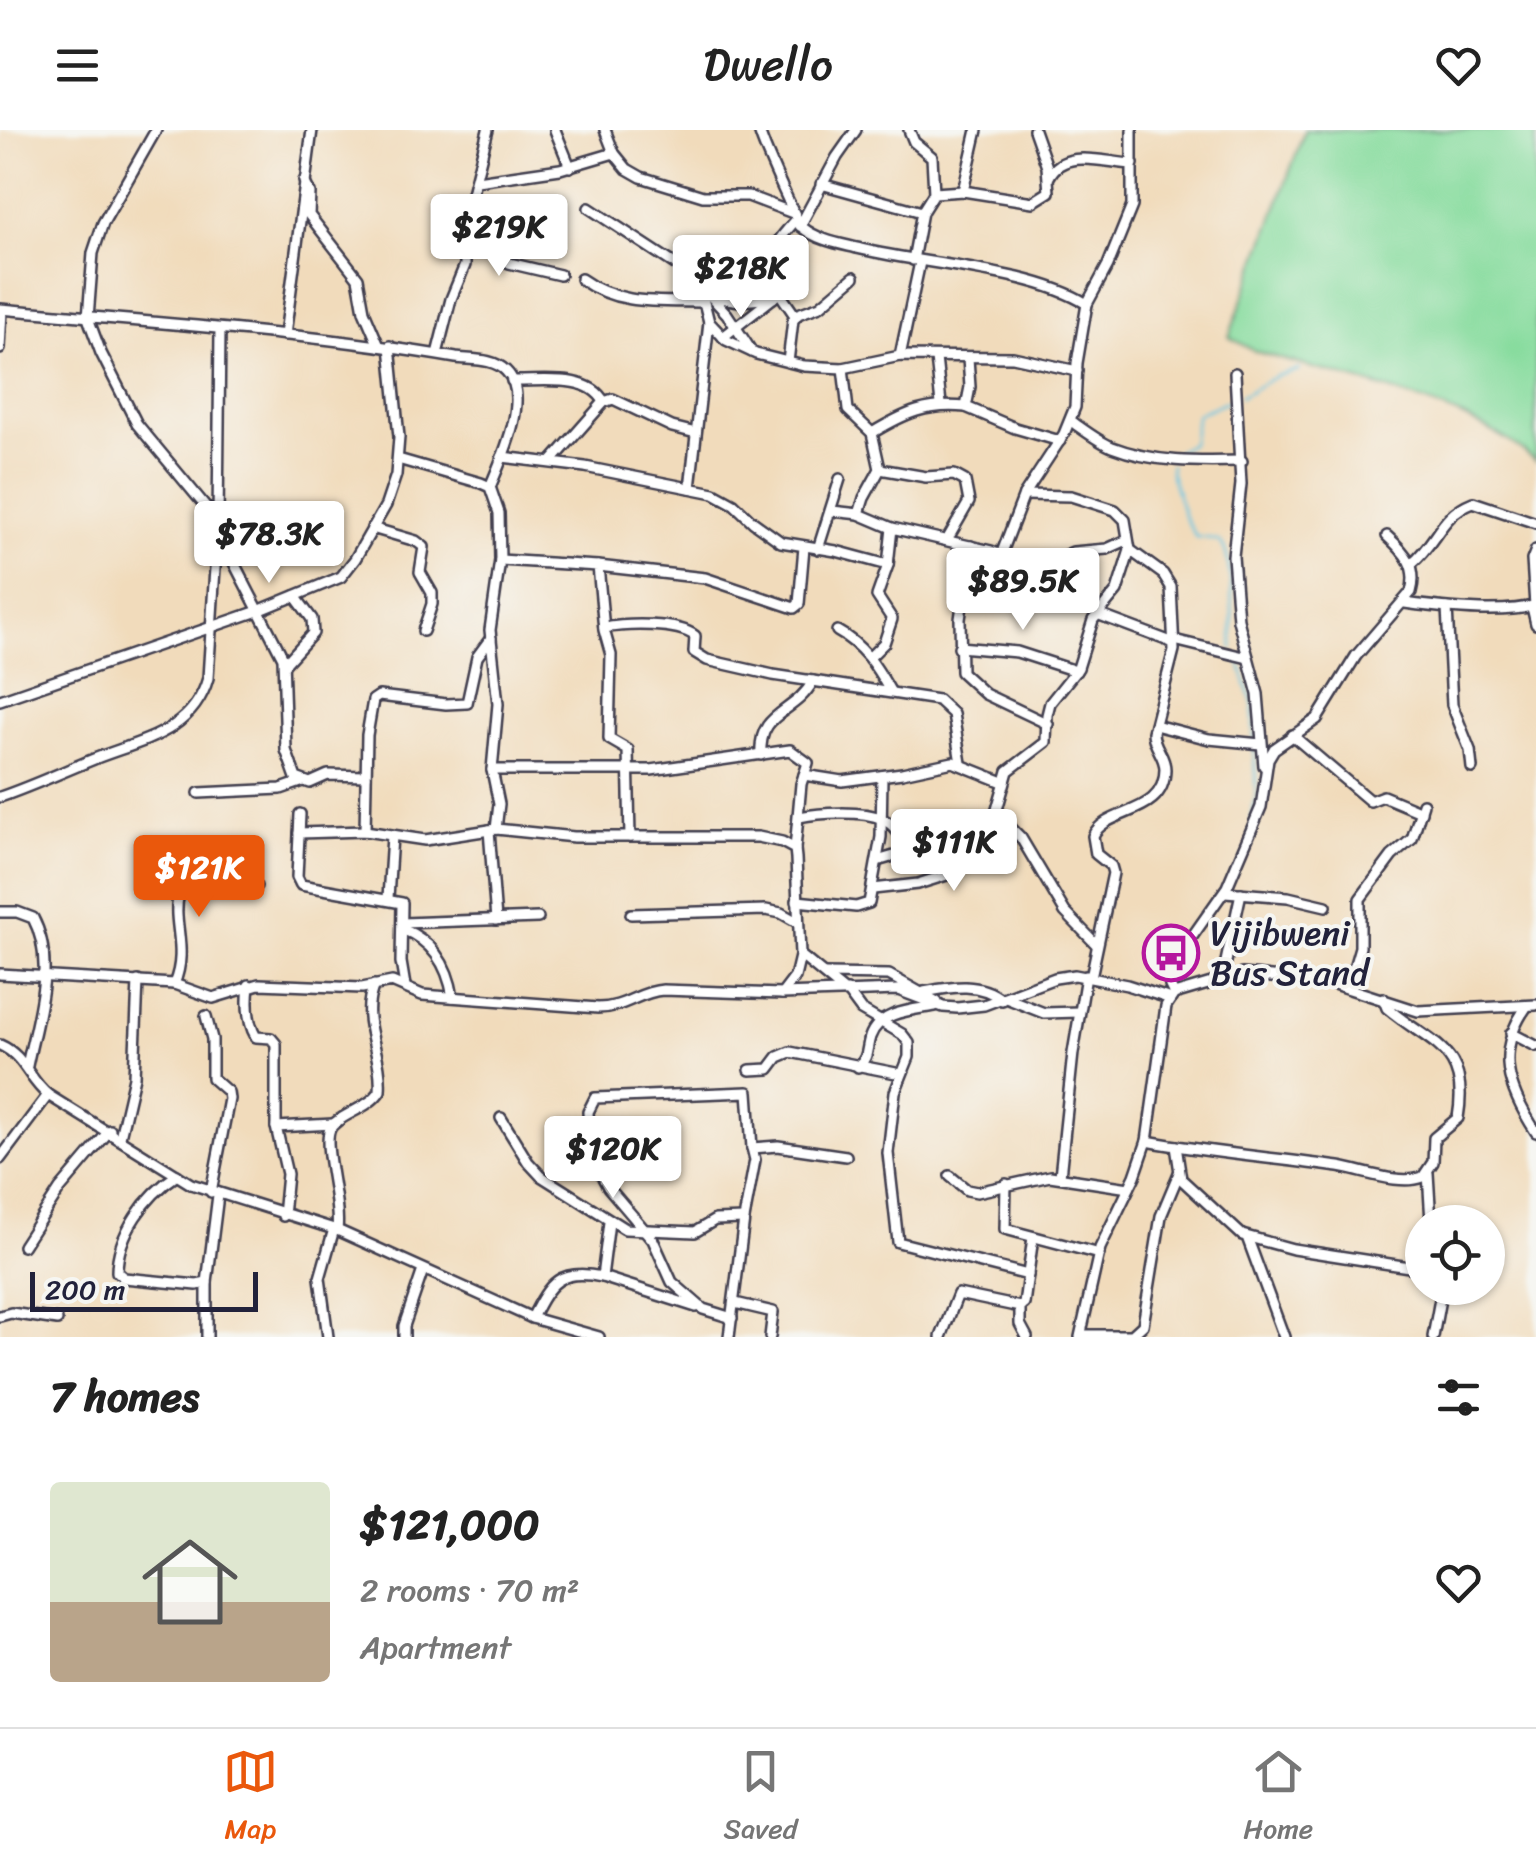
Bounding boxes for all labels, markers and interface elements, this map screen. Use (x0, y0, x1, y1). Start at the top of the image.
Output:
text: Dwello (703, 25, 833, 105)
icon: menu (50, 38, 105, 93)
icon: heart (1431, 38, 1486, 93)
pin: $219K (429, 194, 569, 279)
text: $219K (453, 198, 545, 255)
pin: $218K (671, 235, 811, 320)
text: $218K (695, 239, 787, 296)
pin: $78.3K (188, 501, 350, 586)
text: $78.3K (216, 505, 322, 562)
pin: $89.5K (942, 548, 1104, 633)
text: $89.5K (968, 552, 1078, 609)
pin: $111K (884, 809, 1024, 894)
text: $111K (913, 813, 995, 870)
pin: $121K (129, 835, 269, 920)
text: $121K (156, 839, 242, 896)
place label: Vijibweni Bus Stand (1210, 902, 1371, 1004)
bus stop icon: Vijibweni Bus Stand (1141, 923, 1201, 983)
pin: $120K (543, 1116, 683, 1201)
text: $120K (566, 1120, 660, 1177)
map controls (1405, 1205, 1505, 1305)
button: locate (1405, 1205, 1505, 1305)
text: 200 m (45, 1265, 125, 1314)
scale bar (30, 1267, 258, 1312)
text: 7 homes (50, 1360, 199, 1434)
icon: filters (1431, 1370, 1486, 1425)
text: $121,000 (360, 1488, 539, 1562)
icon: home (130, 1522, 250, 1642)
icon: heart (1431, 1555, 1486, 1610)
text: 2 rooms · 70 m² (360, 1562, 579, 1619)
text: Apartment (360, 1619, 511, 1676)
tab: Map (223, 1744, 278, 1853)
tab: Saved (724, 1744, 797, 1853)
tab: Home (1243, 1744, 1313, 1853)

